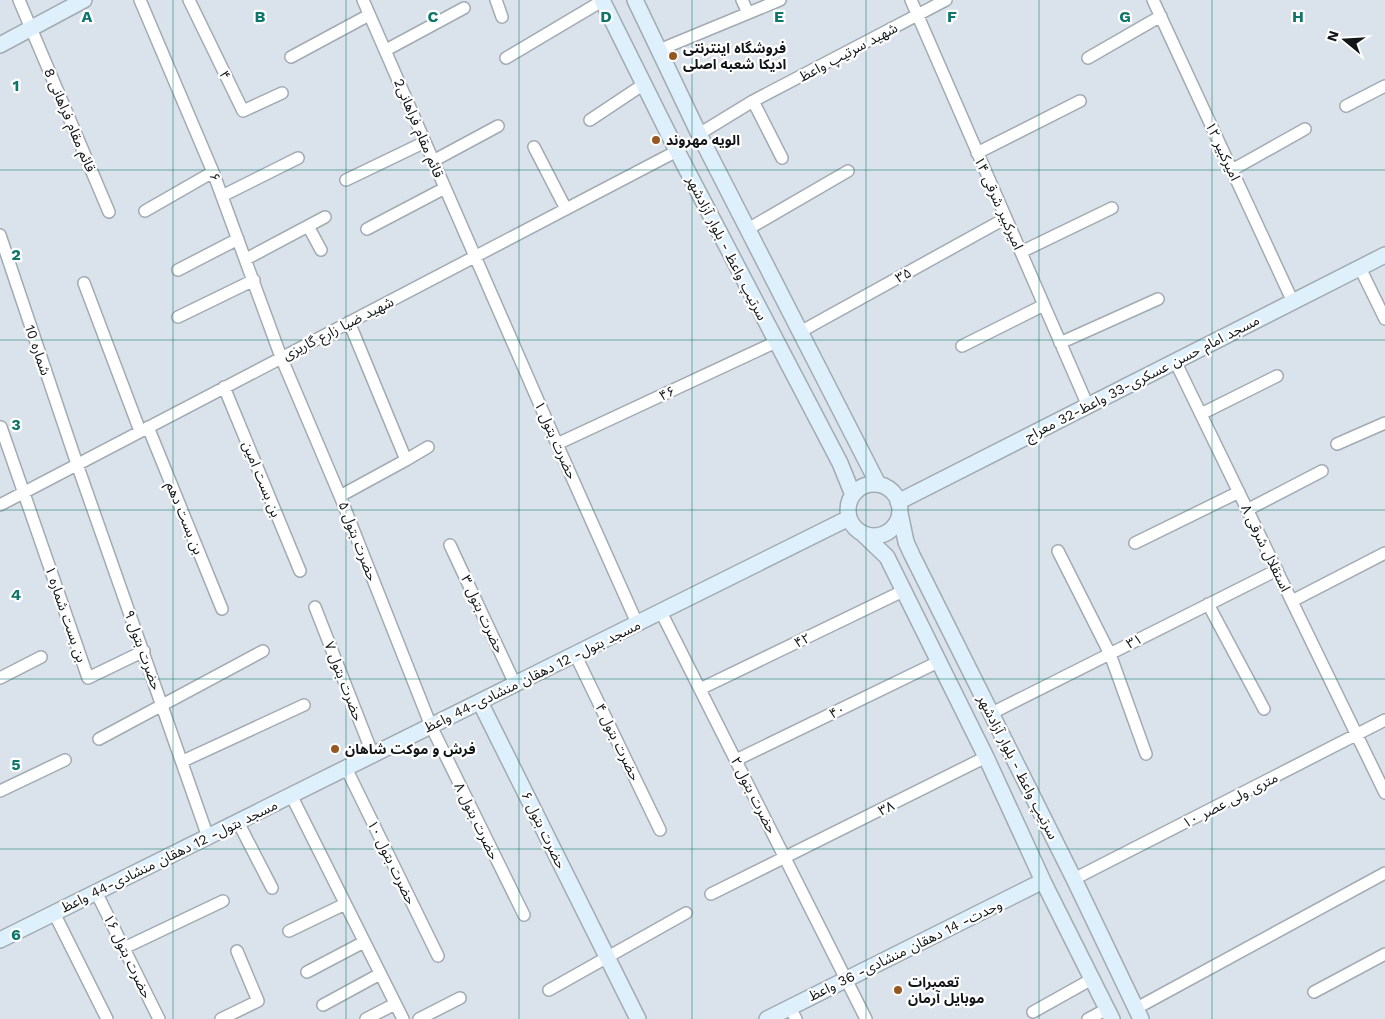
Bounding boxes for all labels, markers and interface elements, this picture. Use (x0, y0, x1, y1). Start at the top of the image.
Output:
text: A (82, 7, 93, 26)
text: B (255, 7, 266, 26)
text: C (428, 7, 439, 26)
text: D (600, 7, 612, 26)
text: E (774, 7, 784, 26)
text: F (947, 7, 957, 26)
text: G (1119, 7, 1131, 26)
text: H (1292, 7, 1304, 26)
north arrow (1320, 15, 1370, 65)
street label: شهید سرتیپ واعظ (796, 19, 901, 87)
text: N (1323, 29, 1342, 43)
place label: فروشگاه اینترنتی ادیکا شعبه اصلی (683, 40, 786, 72)
marker: فروشگاه اینترنتی ادیکا شعبه اصلی (667, 50, 679, 62)
street label: 8 قائم مقام فراهانی (38, 66, 99, 175)
street label: ۴ (216, 68, 234, 82)
text: 1 (13, 76, 19, 95)
street label: 2قائم مقام فراهانی (388, 76, 447, 181)
street label: امیرکبیر ۱۲ (1202, 119, 1244, 183)
place label: الویه مهروند (666, 132, 740, 149)
marker: الویه مهروند (650, 134, 662, 146)
street label: ۱۴ امیرکبیر شرقی (970, 154, 1027, 253)
street label: ۶ (206, 170, 224, 184)
street label: سرتیپ واعظ - بلوار آزادشهر (681, 172, 770, 324)
text: 2 (11, 245, 21, 264)
street label: ۳۵ (892, 264, 914, 286)
street label: شهید ضیا زارع گاریزی (280, 293, 397, 366)
street label: مسجد امام حسن عسکری-33 واعظ-32 معراج (1022, 312, 1263, 447)
street label: شماره 10 (21, 323, 54, 378)
street label: ۴۶ (656, 382, 678, 404)
street label: حضرت بتول ۱ (531, 398, 580, 482)
text: 3 (11, 415, 21, 434)
street label: بن بست امین (239, 439, 285, 520)
street label: بن بست دهم (160, 479, 207, 558)
street label: حضرت بتول ۵ (335, 499, 380, 583)
street label: استقلال شرقی ۸ (1237, 502, 1294, 595)
street label: بن بست شماره ۱ (41, 564, 90, 665)
street label: حضرت بتول ۳ (457, 573, 508, 656)
text: 4 (11, 585, 21, 604)
street label: حضرت بتول ۹ (120, 608, 165, 692)
street label: مسجد بتول- 12 دهقان منشادی-44 واعظ (421, 616, 643, 736)
street label: ۴۲ (791, 629, 813, 651)
street label: ۳۱ (1123, 630, 1145, 652)
street label: حضرت بتول ۷ (321, 639, 366, 723)
street label: سرتیپ واعظ - بلوار آزادشهر (972, 691, 1061, 843)
street label: ۴۰ (826, 700, 848, 722)
street label: حضرت بتول ۴ (592, 701, 644, 784)
place label: فرش و موکت شاهان (345, 741, 476, 758)
marker: فرش و موکت شاهان (329, 743, 341, 755)
street label: حضرت بتول ۲ (727, 754, 780, 836)
text: 5 (11, 755, 21, 774)
street label: ۱۰ متری ولی عصر (1180, 769, 1281, 832)
street label: حضرت بتول ۸ (451, 780, 503, 863)
street label: حضرت بتول ۶ (518, 789, 570, 872)
street label: مسجد بتول- 12 دهقان منشادی-44 واعظ (58, 796, 280, 916)
street label: ۳۸ (875, 797, 897, 819)
street label: حضرت بتول ۱۰ (364, 817, 419, 907)
street label: وحدت- 14 دهقان منشادی- 36 واعظ (805, 896, 1005, 1005)
street label: حضرت بتول ۱۶ (100, 911, 155, 1001)
text: 6 (11, 925, 21, 944)
place label: تعمیرات موبایل آرمان (908, 974, 984, 1007)
marker: تعمیرات موبایل آرمان (892, 984, 904, 996)

